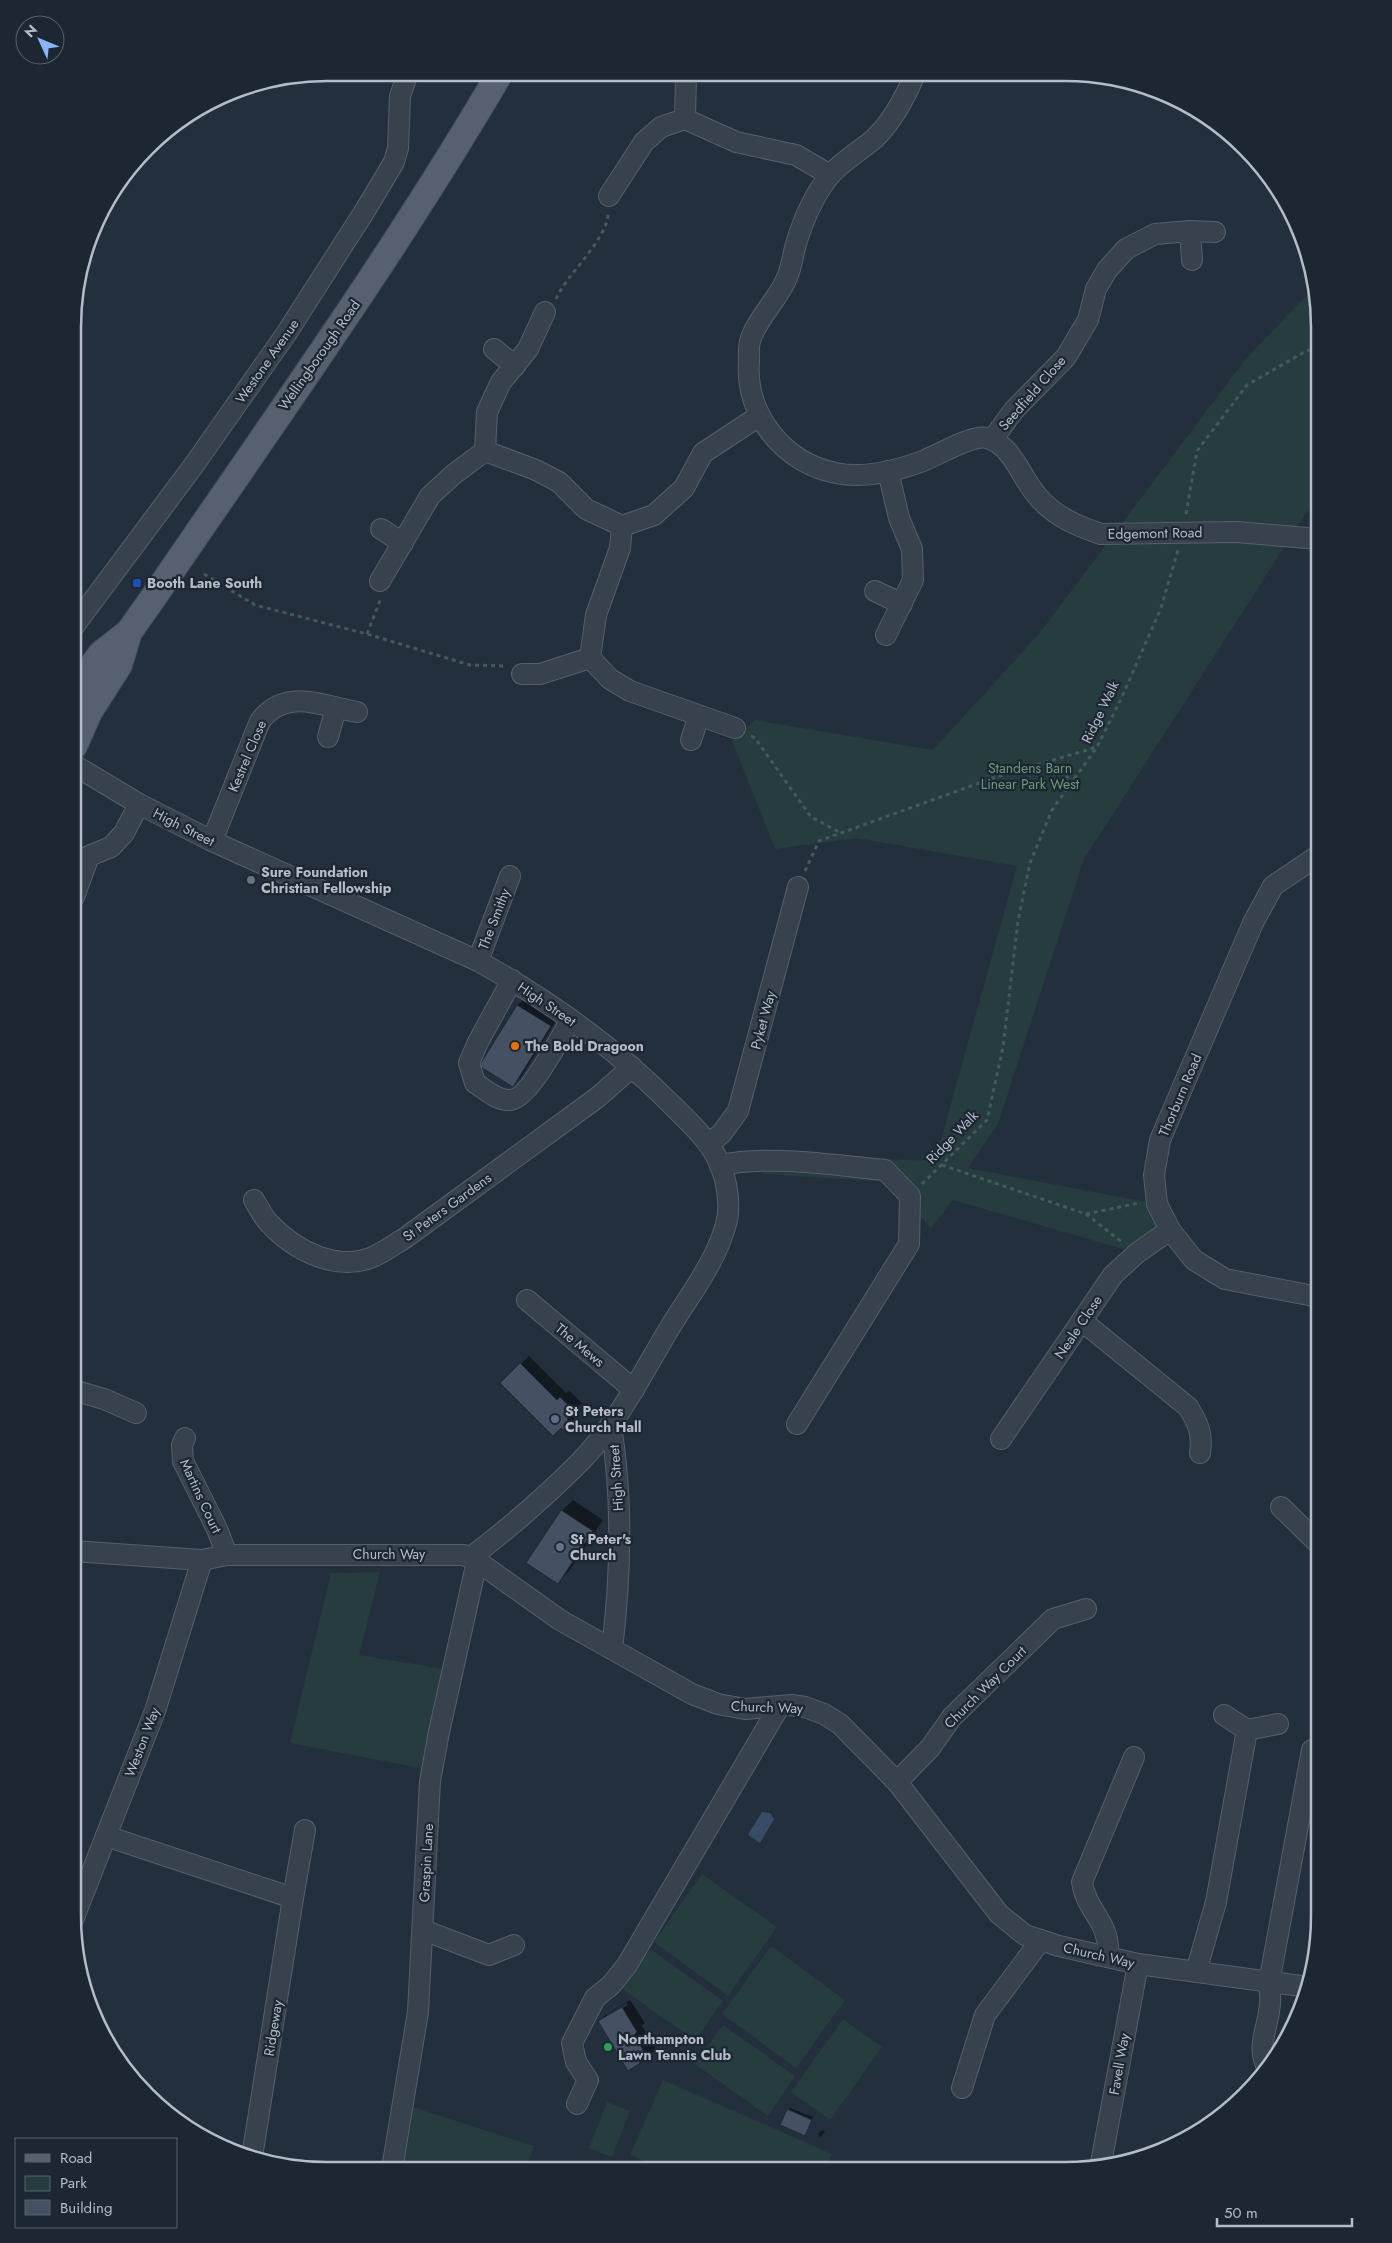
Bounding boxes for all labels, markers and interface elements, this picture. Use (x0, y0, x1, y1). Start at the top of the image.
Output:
north arrow (15, 15, 65, 65)
text: N (20, 20, 42, 42)
street label: Wellingborough Road (273, 296, 365, 414)
street label: Westone Avenue (230, 315, 304, 407)
street label: Seedfield Close (994, 351, 1070, 435)
street label: Edgemont Road (1108, 522, 1202, 544)
place label: Booth Lane South (147, 573, 262, 593)
marker: Booth Lane South (131, 577, 143, 589)
street label: Ridge Walk (1076, 677, 1124, 747)
street label: Kestrel Close (223, 717, 271, 795)
park label: Standens Barn Linear Park West (981, 758, 1080, 794)
street label: High Street (150, 803, 219, 851)
place label: Sure Foundation Christian Fellowship (261, 862, 392, 898)
marker: Sure Foundation Christian Fellowship (245, 874, 257, 886)
street label: The Smithy (473, 885, 515, 953)
street label: High Street (514, 977, 581, 1031)
street label: Pyket Way (746, 988, 781, 1051)
place label: The Bold Dragoon (525, 1036, 644, 1056)
marker: The Bold Dragoon (509, 1040, 521, 1052)
street label: Thorburn Road (1154, 1051, 1206, 1139)
street label: Ridge Walk (921, 1105, 983, 1168)
street label: St Peters Gardens (398, 1168, 496, 1246)
street label: Neale Close (1049, 1291, 1107, 1363)
street label: The Mews (551, 1318, 609, 1372)
place label: St Peters Church Hall (565, 1401, 642, 1437)
marker: St Peters Church Hall (549, 1413, 561, 1425)
street label: High Street (604, 1443, 628, 1512)
street label: Martins Court (175, 1456, 227, 1537)
place label: St Peter's Church (570, 1529, 632, 1565)
marker: St Peter's Church (554, 1541, 566, 1553)
street label: Church Way (353, 1544, 426, 1564)
street label: Church Way Court (939, 1641, 1031, 1733)
street label: Church Way (730, 1696, 804, 1718)
street label: Weston Way (120, 1703, 165, 1780)
street label: Graspin Lane (414, 1823, 438, 1903)
street label: Church Way (1061, 1937, 1137, 1973)
street label: Ridgeway (259, 1998, 287, 2058)
place label: Northampton Lawn Tennis Club (618, 2029, 731, 2065)
street label: Favell Way (1104, 2031, 1134, 2096)
marker: Northampton Lawn Tennis Club (602, 2041, 614, 2053)
legend (15, 2138, 178, 2228)
text: Road (60, 2147, 92, 2169)
text: Park (60, 2172, 87, 2194)
scale bar (1217, 2196, 1352, 2228)
text: Building (60, 2197, 112, 2219)
text: 50 m (1224, 2202, 1258, 2224)

